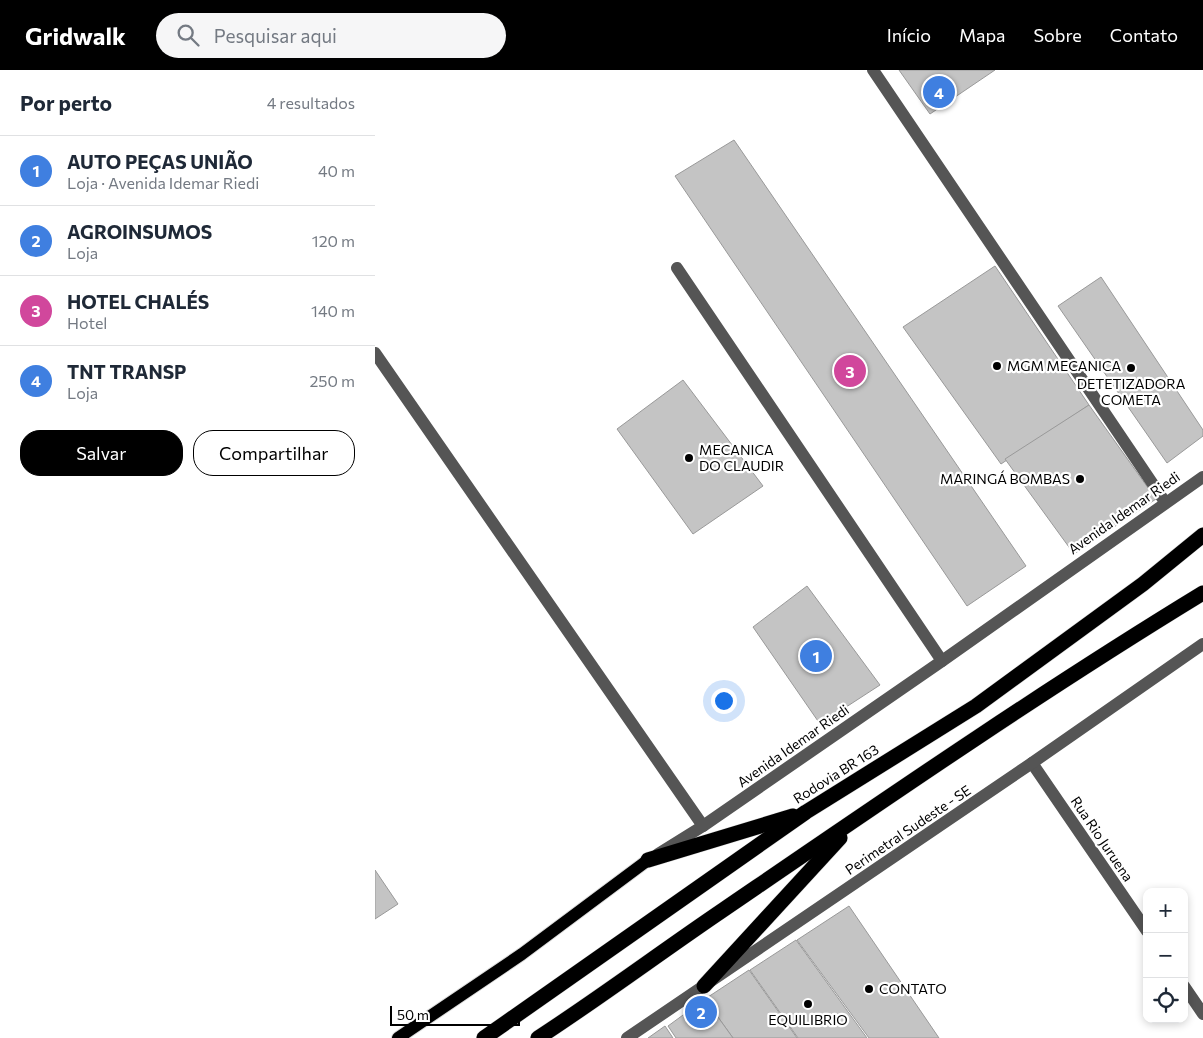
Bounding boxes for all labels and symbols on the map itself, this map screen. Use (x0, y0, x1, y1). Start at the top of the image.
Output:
pin: 4 (923, 73, 955, 111)
pin: 3 (834, 352, 866, 390)
place label: MGM MECANICA (1007, 357, 1122, 374)
marker: MGM MECANICA (991, 360, 1003, 372)
marker: DETETIZADORA COMETA (1125, 362, 1137, 374)
place label: DETETIZADORA COMETA (1077, 375, 1186, 408)
place label: MECANICA DO CLAUDIR (699, 441, 784, 474)
marker: MECANICA DO CLAUDIR (683, 452, 695, 464)
street label: Avenida Idemar Riedi (1065, 468, 1183, 558)
place label: MARINGÁ BOMBAS (940, 470, 1070, 487)
marker: MARINGÁ BOMBAS (1074, 473, 1086, 485)
pin: 1 (800, 637, 832, 675)
your location (711, 688, 737, 714)
street label: Avenida Idemar Riedi (734, 701, 852, 791)
street label: Rodovia BR 163 (790, 740, 882, 807)
street label: Perimetral Sudeste - SE (842, 781, 974, 878)
street label: Rua Rio Juruena (1068, 793, 1137, 885)
place label: CONTATO (879, 980, 947, 997)
marker: CONTATO (863, 983, 875, 995)
pin: 2 (685, 993, 717, 1031)
marker: EQUILIBRIO (802, 998, 814, 1010)
scale bar (390, 1003, 520, 1026)
place label: EQUILIBRIO (768, 1011, 848, 1028)

